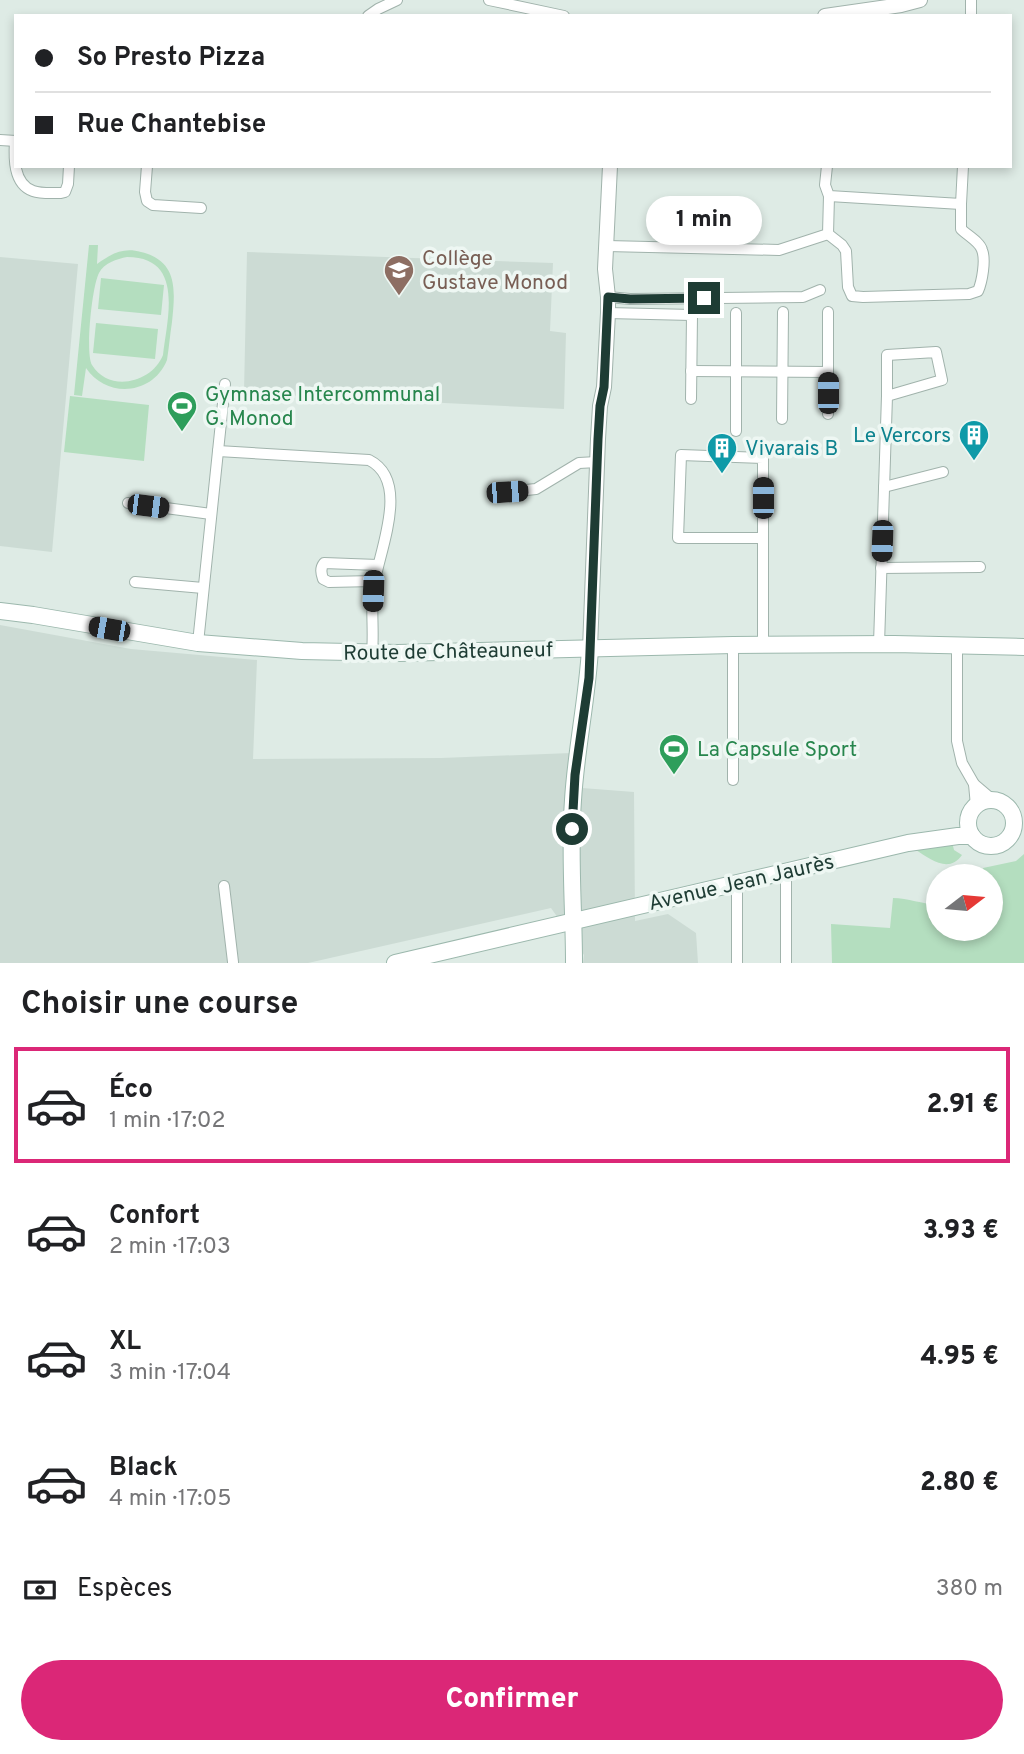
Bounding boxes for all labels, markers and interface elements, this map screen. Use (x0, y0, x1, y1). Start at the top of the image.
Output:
text: So Presto Pizza (77, 42, 265, 75)
text: Rue Chantebise (77, 109, 266, 142)
callout: 1 min (646, 196, 762, 246)
text: 1 min (676, 206, 732, 235)
place label: Collège Gustave Monod (422, 246, 568, 297)
school or university icon: Collège Gustave Monod (382, 253, 416, 297)
route end (688, 282, 720, 314)
car (818, 372, 839, 414)
place label: Gymnase Intercommunal G. Monod (205, 382, 440, 433)
sports icon: Gymnase Intercommunal G. Monod (165, 389, 199, 433)
building icon: Le Vercors (957, 418, 991, 462)
place label: Le Vercors (853, 423, 951, 450)
building icon: Vivarais B (705, 431, 739, 475)
place label: Vivarais B (745, 436, 838, 463)
car (753, 477, 774, 519)
car (486, 480, 529, 504)
car (126, 493, 171, 519)
car (871, 520, 894, 562)
car (362, 570, 385, 612)
car (87, 615, 132, 643)
street label: Route de Châteauneuf (343, 637, 553, 668)
sports icon: La Capsule Sport (657, 732, 691, 776)
place label: La Capsule Sport (697, 737, 857, 764)
route start (556, 813, 588, 845)
street label: Avenue Jean Jaurès (646, 849, 837, 918)
north arrow (926, 864, 1003, 942)
map controls (926, 864, 1003, 941)
text: Choisir une course (21, 985, 298, 1025)
icon: car (25, 1074, 88, 1137)
text: Éco (109, 1074, 153, 1107)
text: 2.91 € (927, 1089, 999, 1122)
text: 1 min · 17:02 (109, 1107, 226, 1136)
icon: car (25, 1200, 88, 1263)
text: Confort (109, 1200, 200, 1233)
text: 3.93 € (923, 1215, 999, 1248)
text: 2 min · 17:03 (109, 1233, 231, 1262)
icon: car (25, 1326, 88, 1389)
text: XL (109, 1326, 141, 1359)
text: 4.95 € (920, 1341, 999, 1374)
text: 3 min · 17:04 (109, 1359, 231, 1388)
icon: car (25, 1452, 88, 1515)
text: Black (109, 1452, 178, 1485)
text: 2.80 € (920, 1467, 999, 1500)
text: 4 min · 17:05 (109, 1485, 232, 1514)
icon: cash (21, 1571, 59, 1609)
text: Espèces (77, 1573, 173, 1606)
text: 380 m (936, 1575, 1003, 1604)
button: Confirmer (21, 1660, 1003, 1740)

